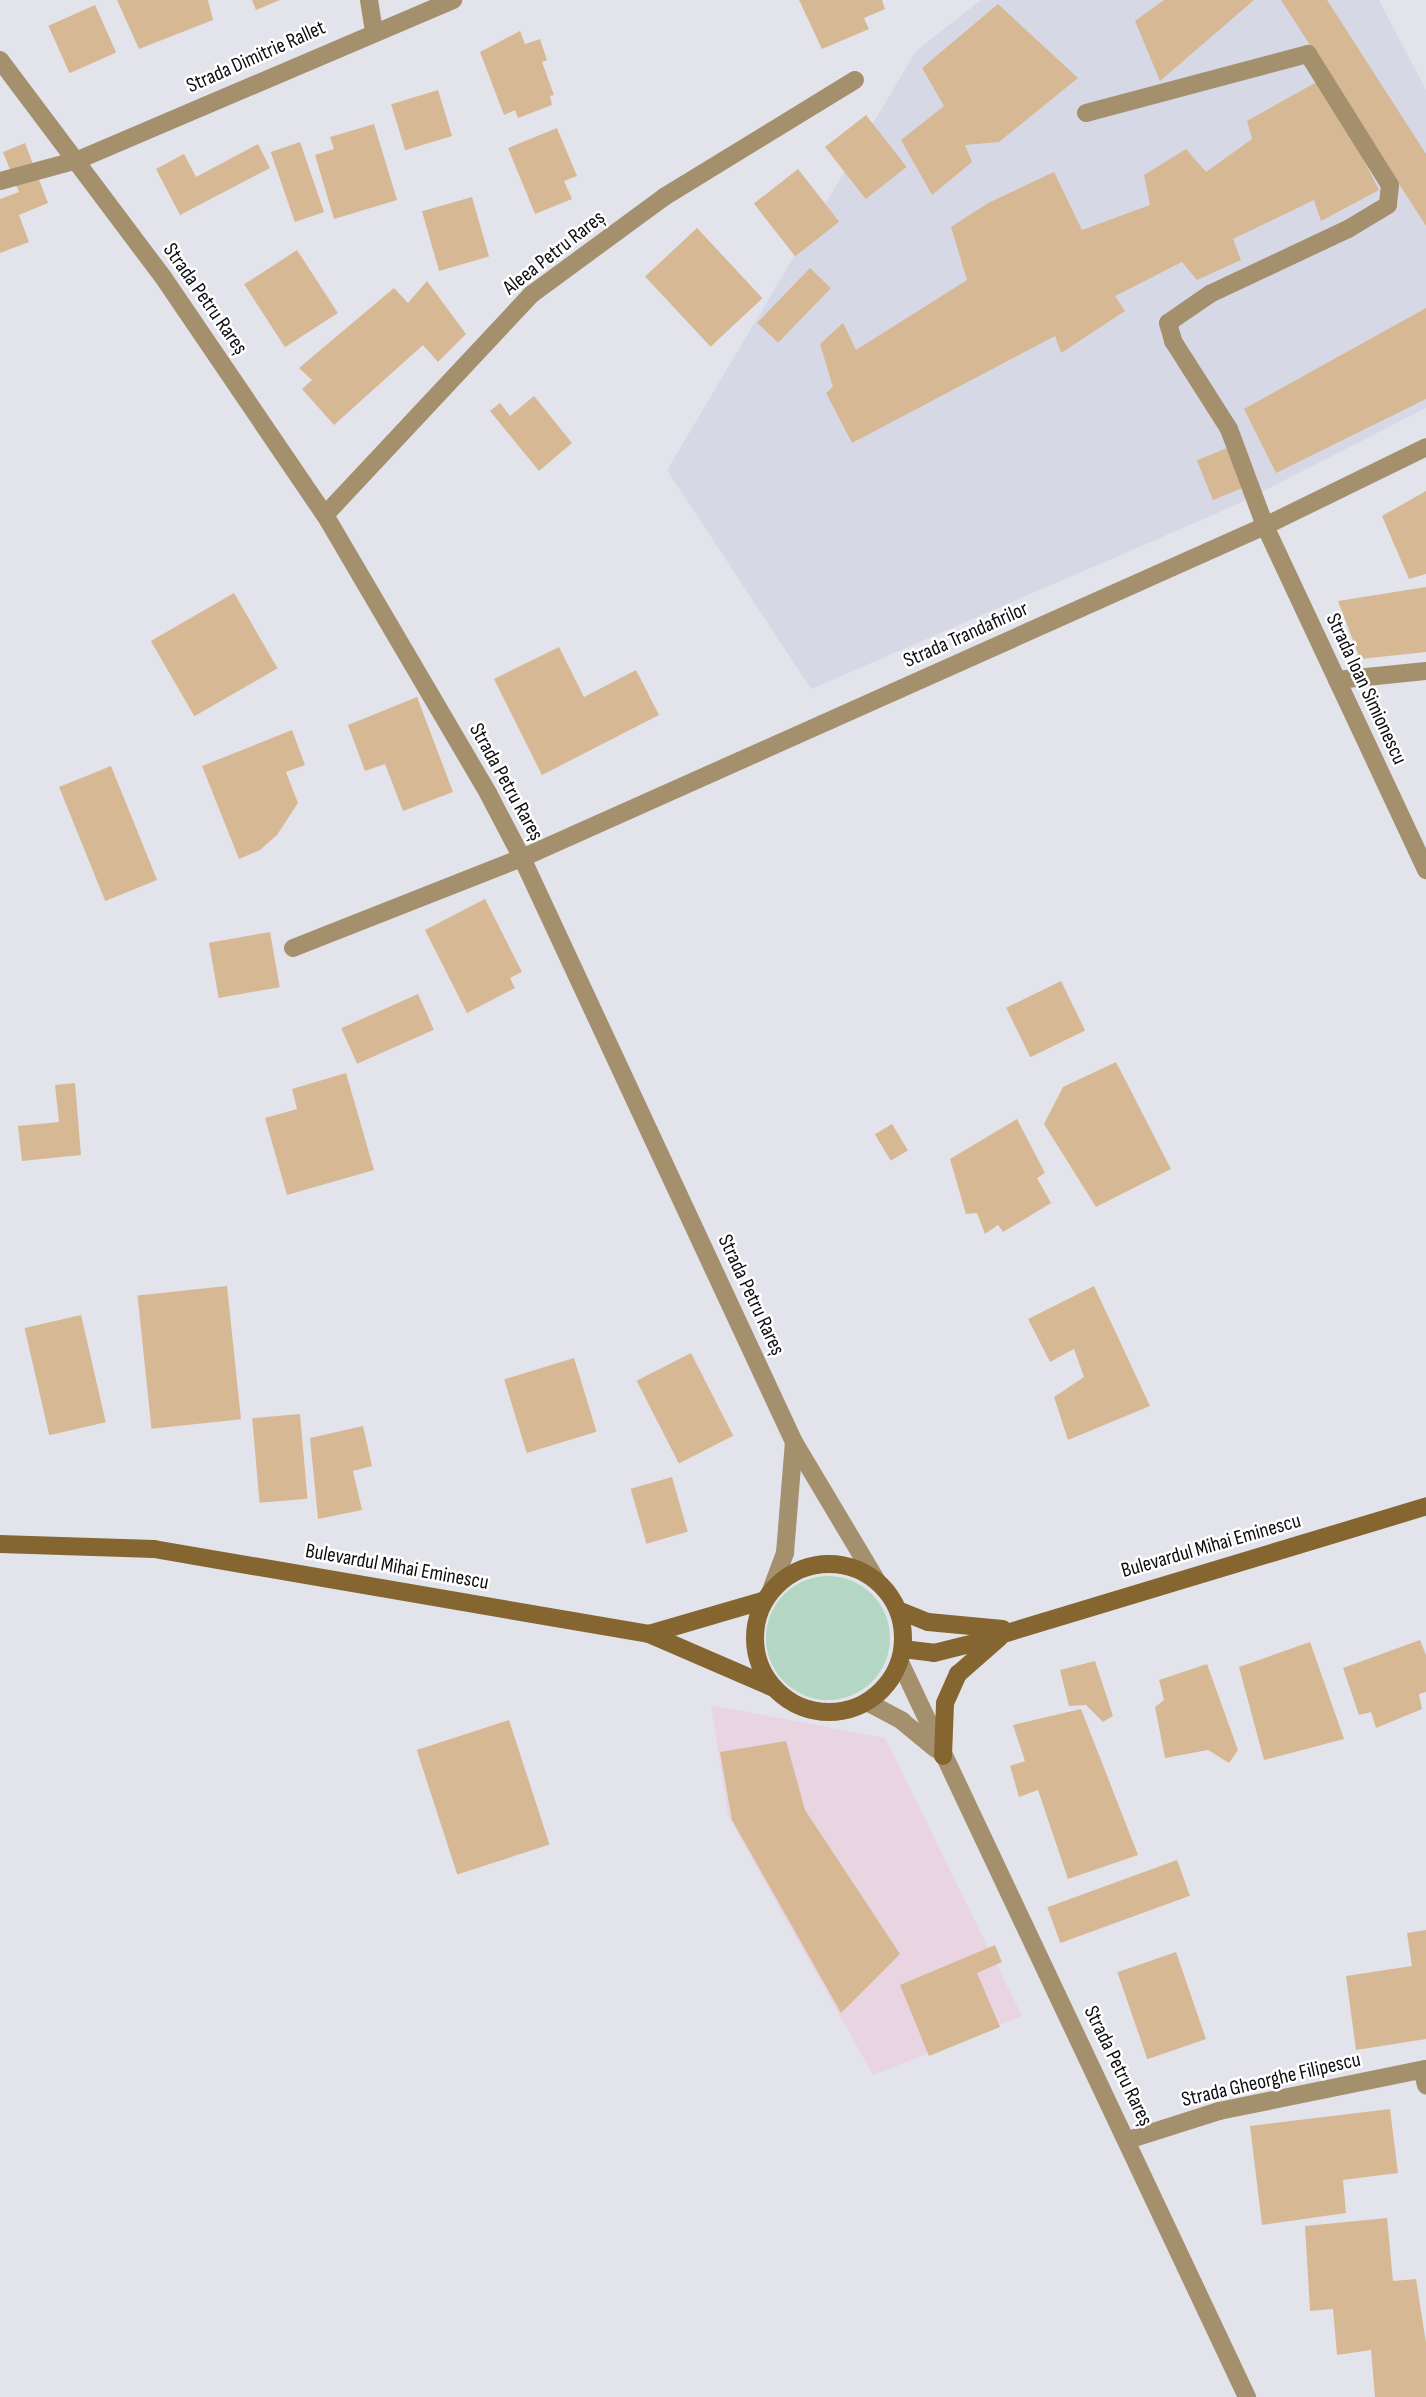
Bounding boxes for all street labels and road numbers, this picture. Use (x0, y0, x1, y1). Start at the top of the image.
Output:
street label: Strada Dimitrie Rallet (183, 15, 329, 99)
street label: Aleea Petru Rareș (498, 205, 610, 301)
street label: Strada Petru Rareș (157, 238, 253, 360)
street label: Strada Trandafirilor (900, 596, 1032, 674)
street label: Strada Ioan Simionescu (1320, 609, 1412, 769)
street label: Strada Petru Rareș (463, 719, 549, 845)
street label: Strada Petru Rareș (712, 1231, 790, 1359)
street label: Bulevardul Mihai Eminescu (1118, 1508, 1304, 1584)
street label: Bulevardul Mihai Eminescu (303, 1538, 491, 1596)
street label: Strada Petru Rareș (1078, 2002, 1158, 2130)
street label: Strada Gheorghe Filipescu (1179, 2047, 1363, 2113)

